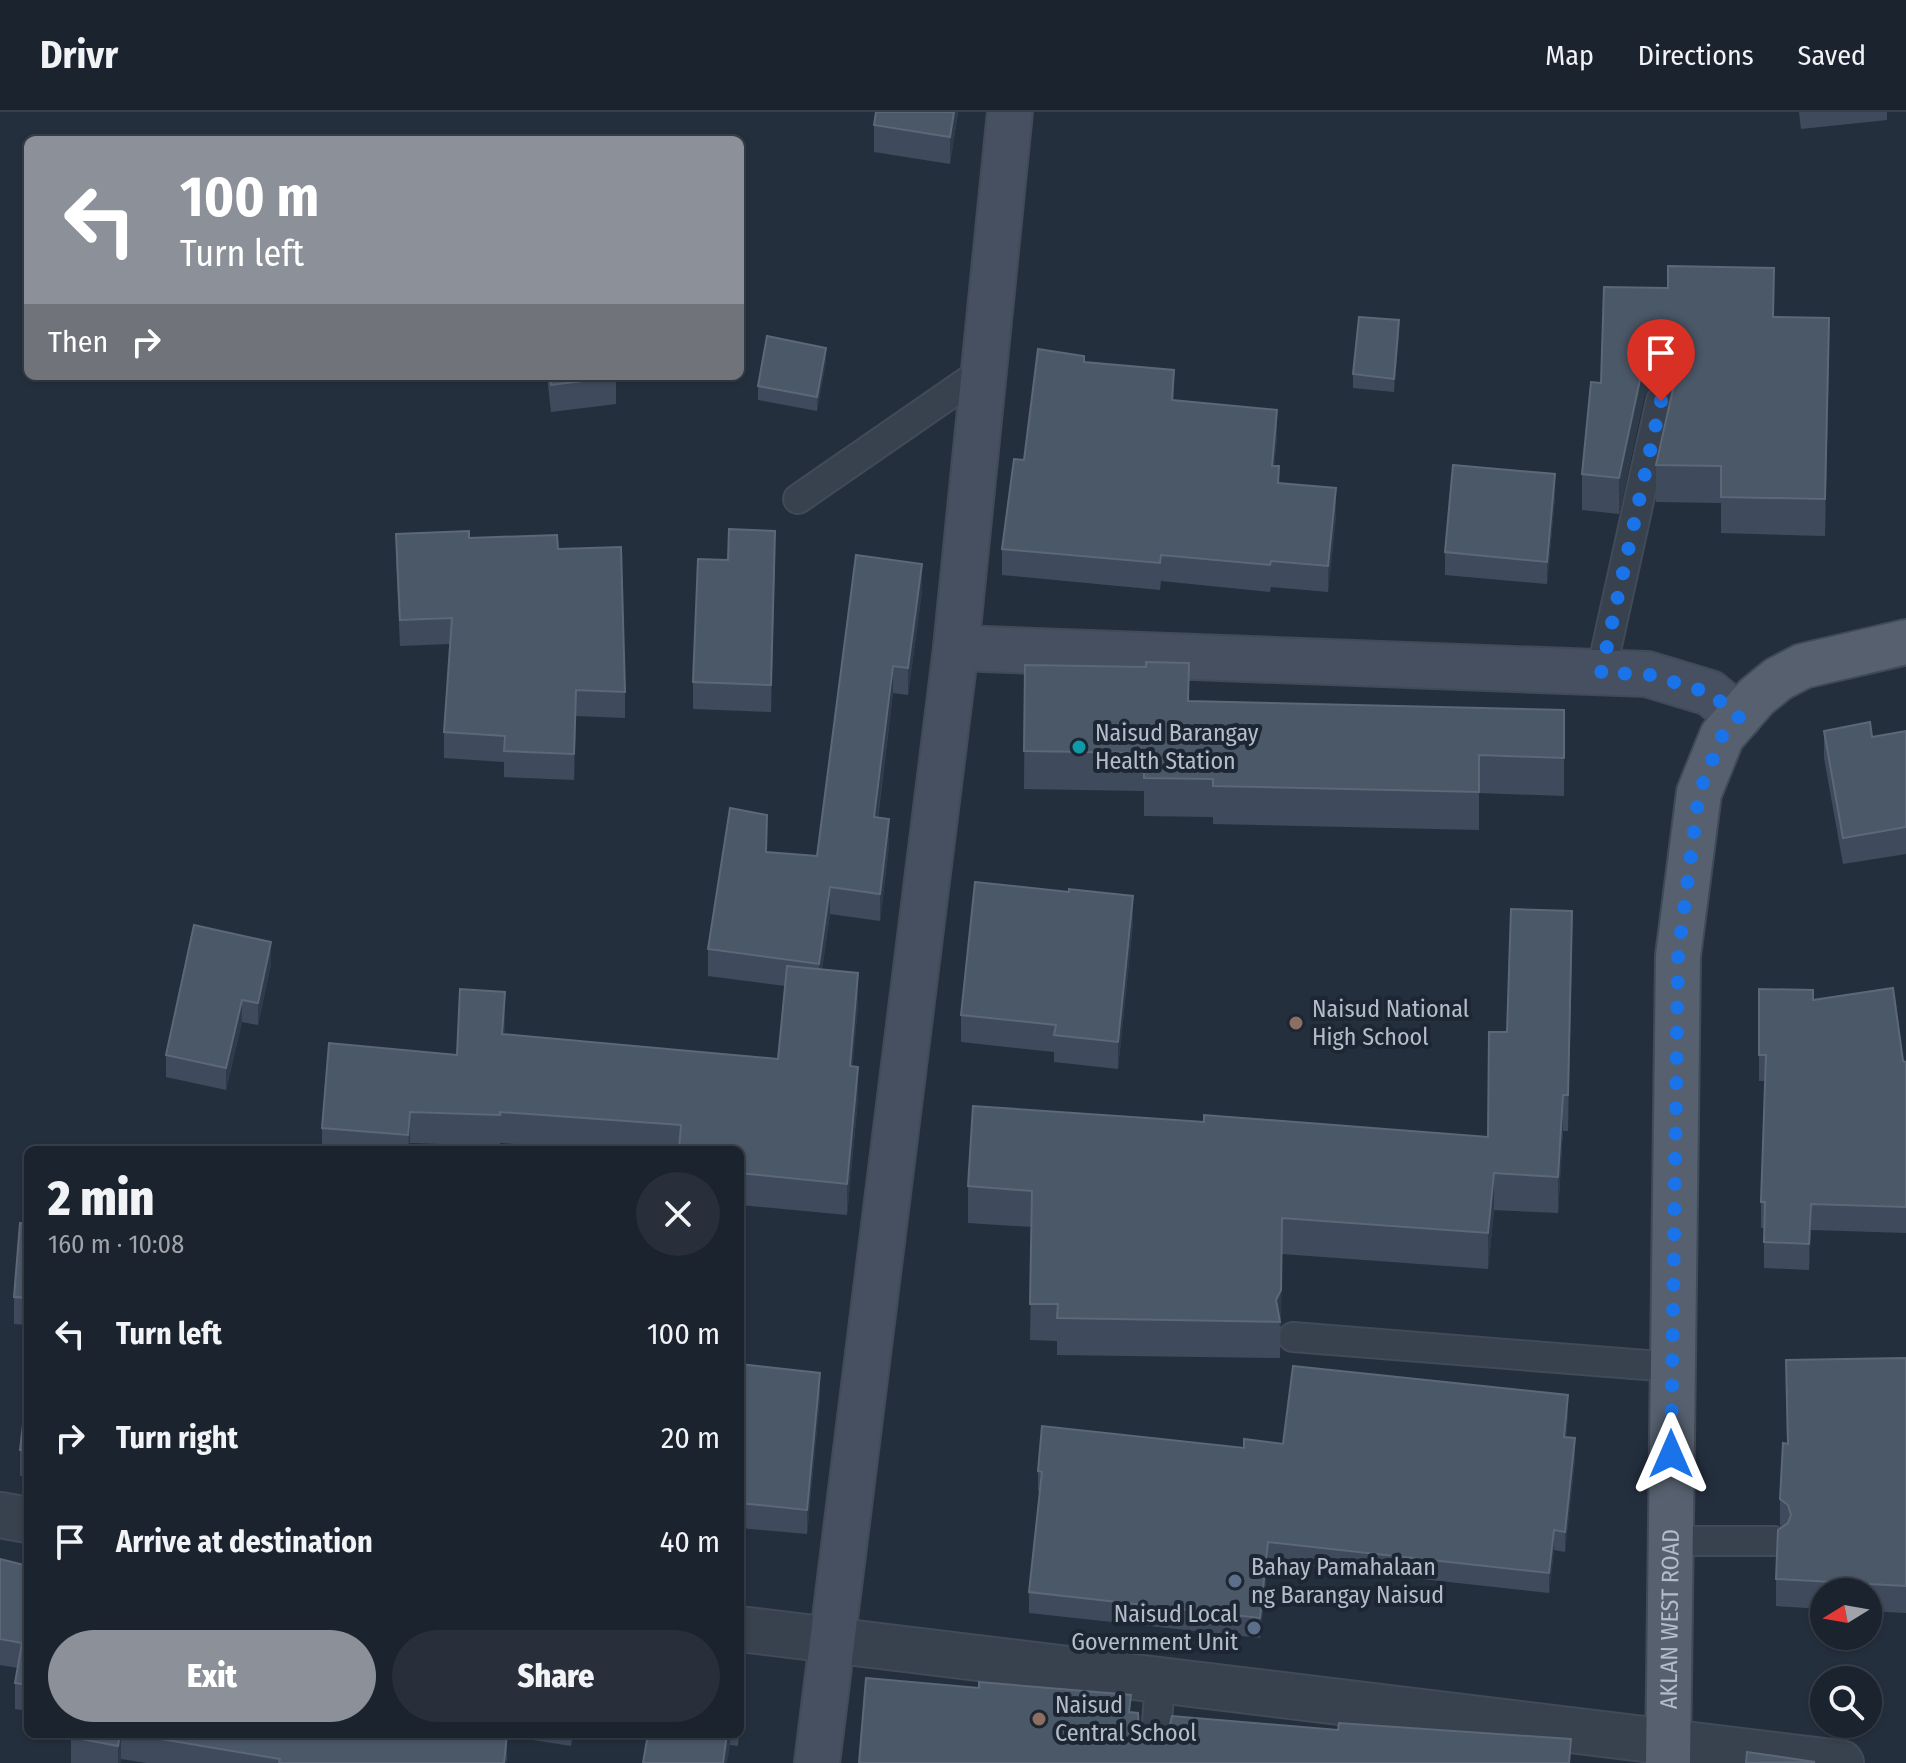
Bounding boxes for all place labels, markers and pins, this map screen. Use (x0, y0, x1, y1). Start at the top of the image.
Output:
pin (1627, 319, 1695, 401)
place label: Naisud Barangay Health Station (1095, 719, 1259, 775)
marker: Naisud Barangay Health Station (1070, 738, 1088, 756)
place label: Naisud National High School (1312, 995, 1469, 1051)
marker: Naisud National High School (1287, 1014, 1305, 1032)
place label: Bahay Pamahalaan ng Barangay Naisud (1251, 1553, 1444, 1609)
marker: Bahay Pamahalaan ng Barangay Naisud (1226, 1572, 1244, 1590)
place label: Naisud Local Government Unit (1071, 1600, 1238, 1656)
marker: Naisud Local Government Unit (1245, 1619, 1263, 1637)
place label: Naisud Central School (1055, 1691, 1197, 1747)
marker: Naisud Central School (1030, 1710, 1048, 1728)

